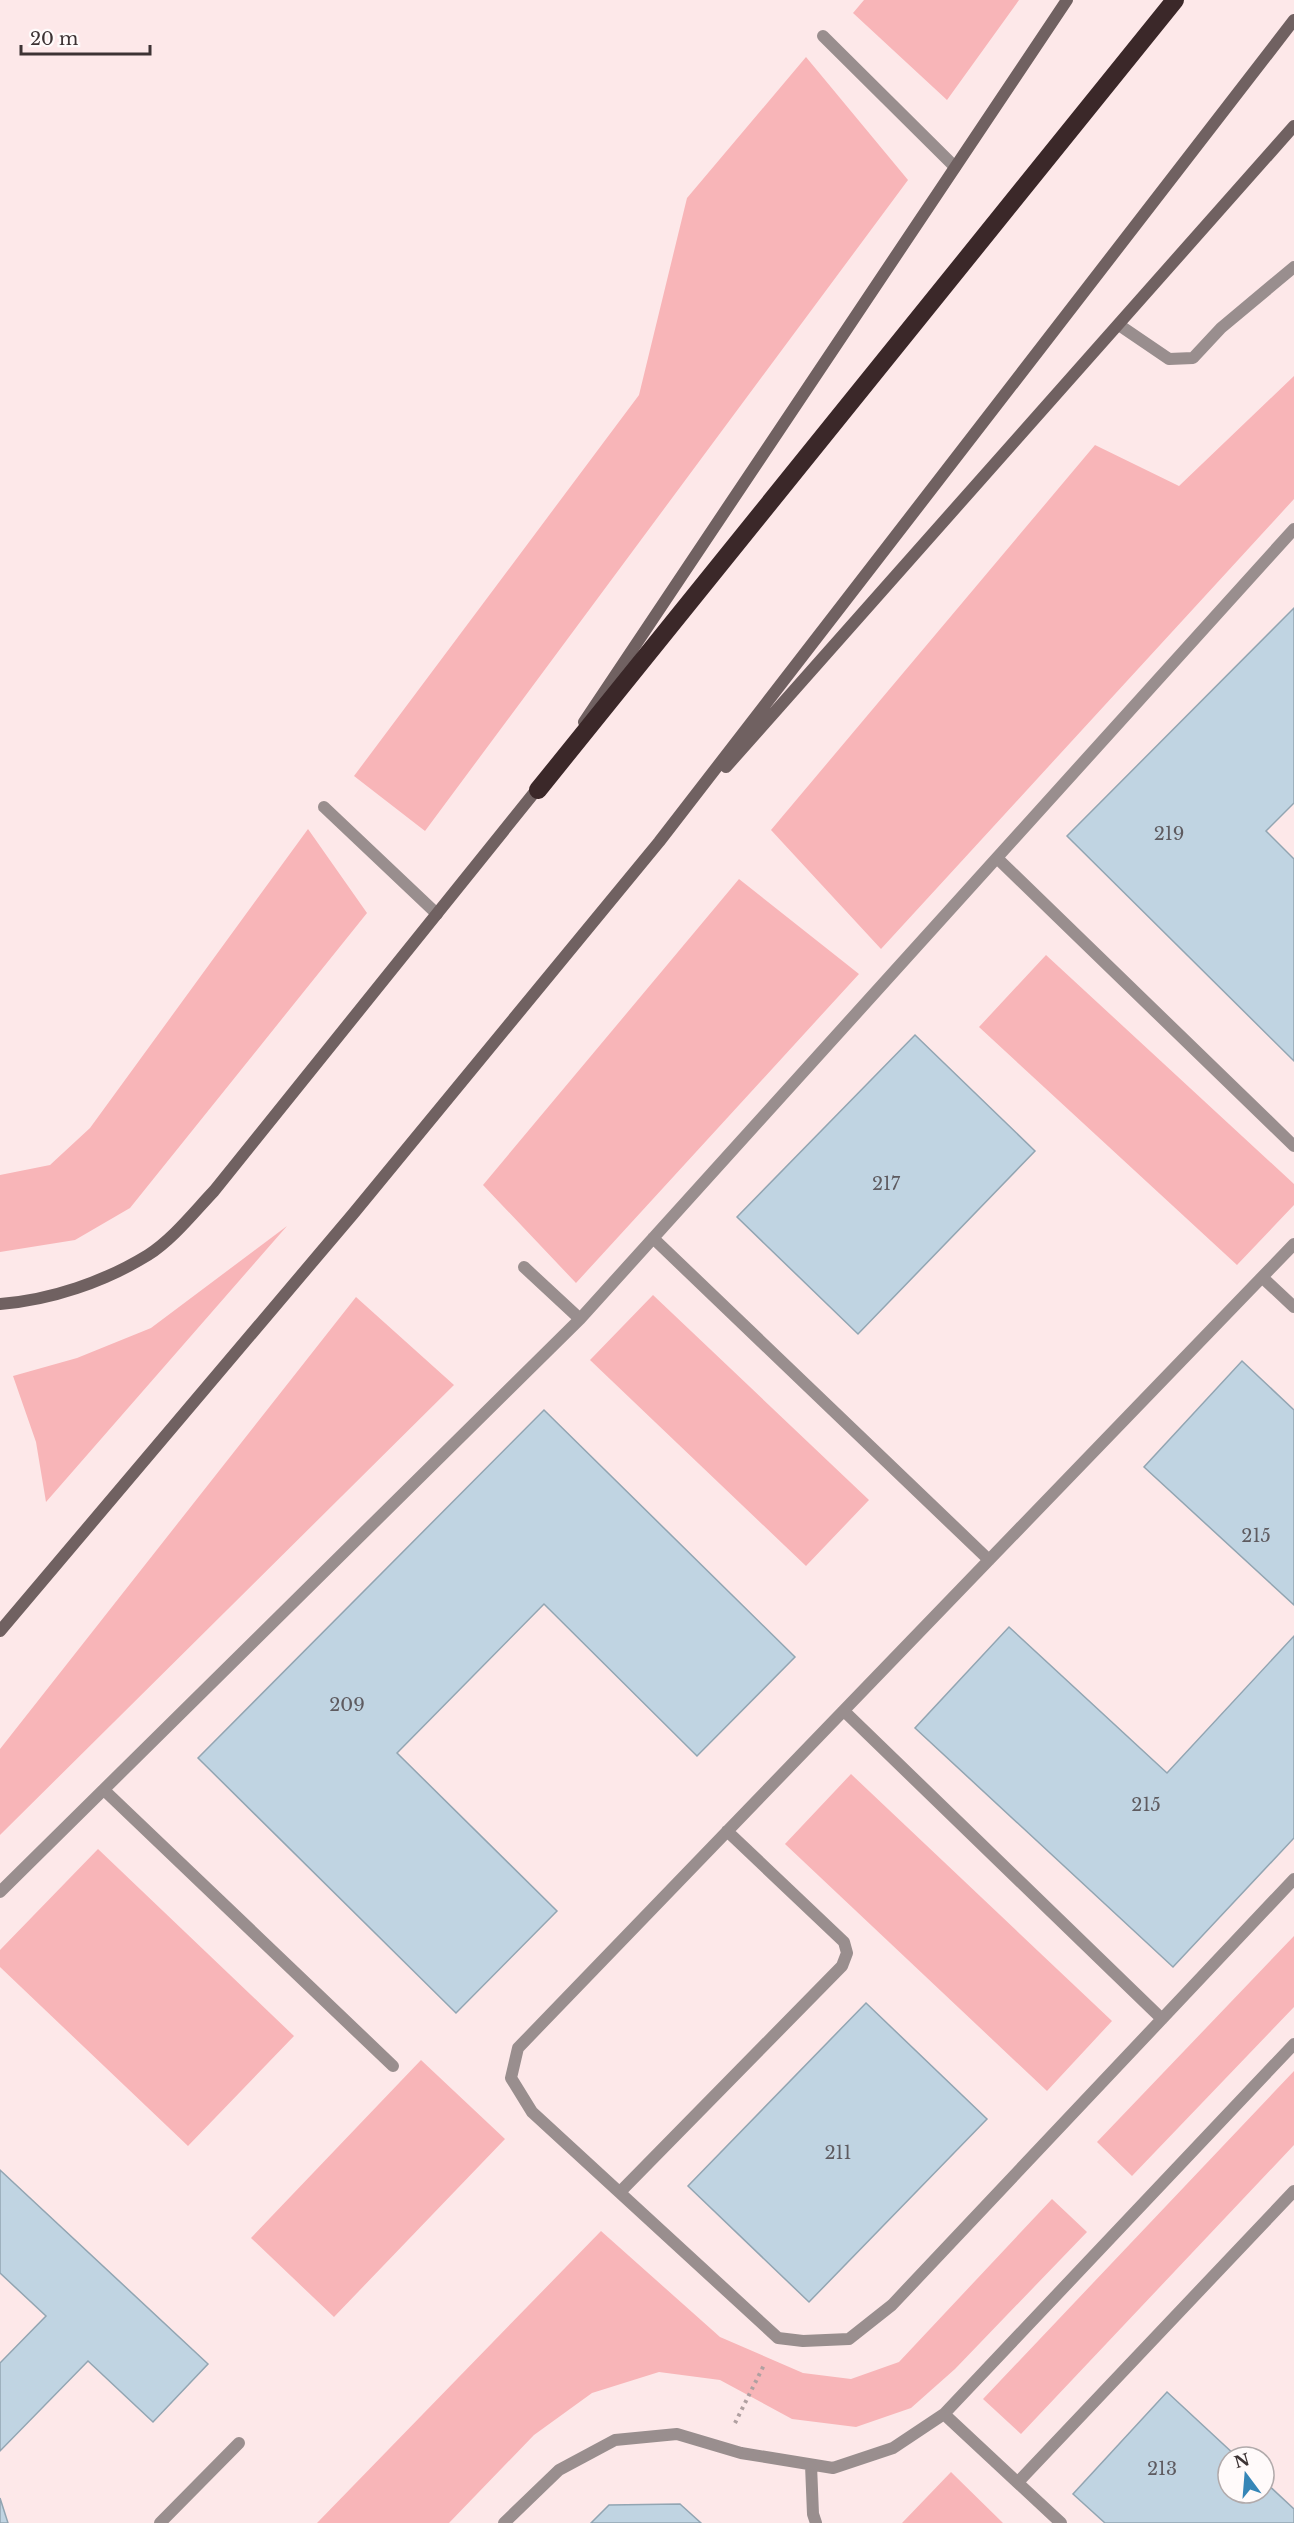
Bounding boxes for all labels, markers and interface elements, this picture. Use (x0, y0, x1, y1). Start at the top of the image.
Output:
scale bar (21, 18, 150, 56)
text: 20 m (30, 28, 78, 50)
house number: 219 (1154, 823, 1184, 845)
house number: 217 (872, 1173, 901, 1195)
house number: 215 (1241, 1525, 1271, 1547)
house number: 209 (329, 1694, 365, 1716)
house number: 215 (1131, 1794, 1161, 1816)
house number: 211 (824, 2142, 852, 2164)
north arrow (1216, 2445, 1276, 2505)
text: N (1232, 2449, 1252, 2472)
house number: 213 (1147, 2458, 1177, 2480)

